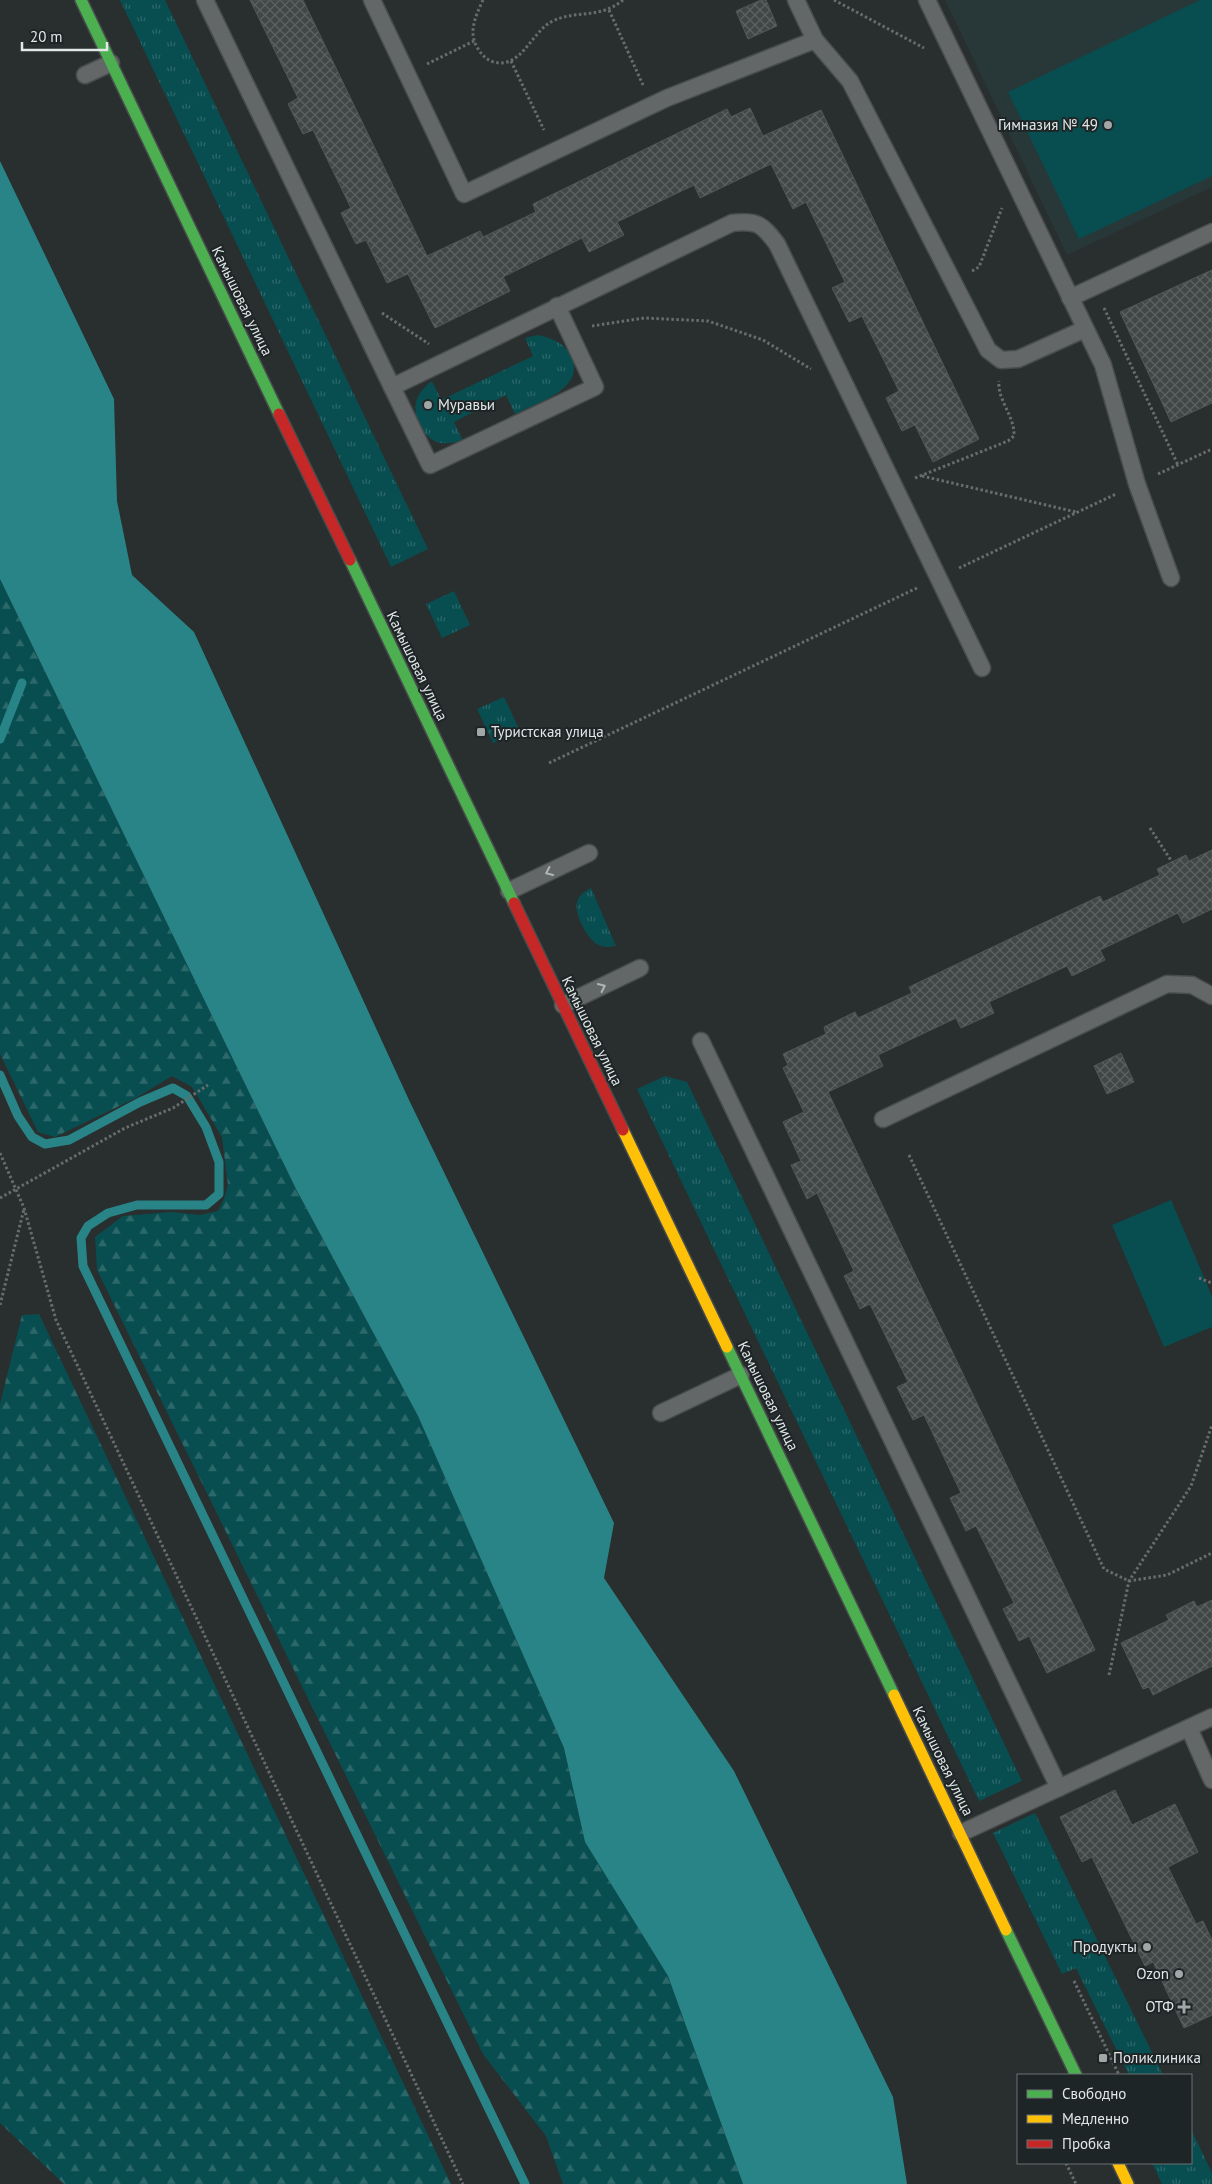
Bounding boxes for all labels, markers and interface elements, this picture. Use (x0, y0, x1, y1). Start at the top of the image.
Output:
scale bar (22, 20, 108, 52)
text: 20 m (30, 27, 63, 46)
place label: Гимназия № 49 (998, 115, 1098, 134)
marker: Гимназия № 49 (1102, 119, 1114, 131)
street label: Камышовая улица (208, 243, 277, 359)
place label: Муравьи (438, 395, 495, 414)
marker: Муравьи (422, 399, 434, 411)
street label: Камышовая улица (383, 608, 452, 724)
place label: Туристская улица (491, 722, 604, 741)
marker: Туристская улица (475, 726, 487, 738)
one-way arrow (545, 866, 554, 877)
street label: Камышовая улица (558, 973, 627, 1089)
one-way arrow (596, 983, 605, 993)
street label: Камышовая улица (734, 1338, 803, 1454)
street label: Камышовая улица (909, 1703, 978, 1819)
place label: Продукты (1073, 1937, 1137, 1956)
marker: Продукты (1141, 1941, 1153, 1953)
place label: Ozon (1136, 1964, 1169, 1983)
marker: Ozon (1173, 1968, 1185, 1980)
place label: ОТФ (1145, 1997, 1174, 2016)
marker: ОТФ (1178, 2001, 1190, 2013)
place label: Поликлиника (1113, 2048, 1201, 2067)
marker: Поликлиника (1097, 2052, 1109, 2064)
legend (1017, 2074, 1192, 2164)
text: Свободно (1062, 2084, 1126, 2103)
text: Медленно (1062, 2109, 1129, 2128)
text: Пробка (1062, 2134, 1111, 2153)

